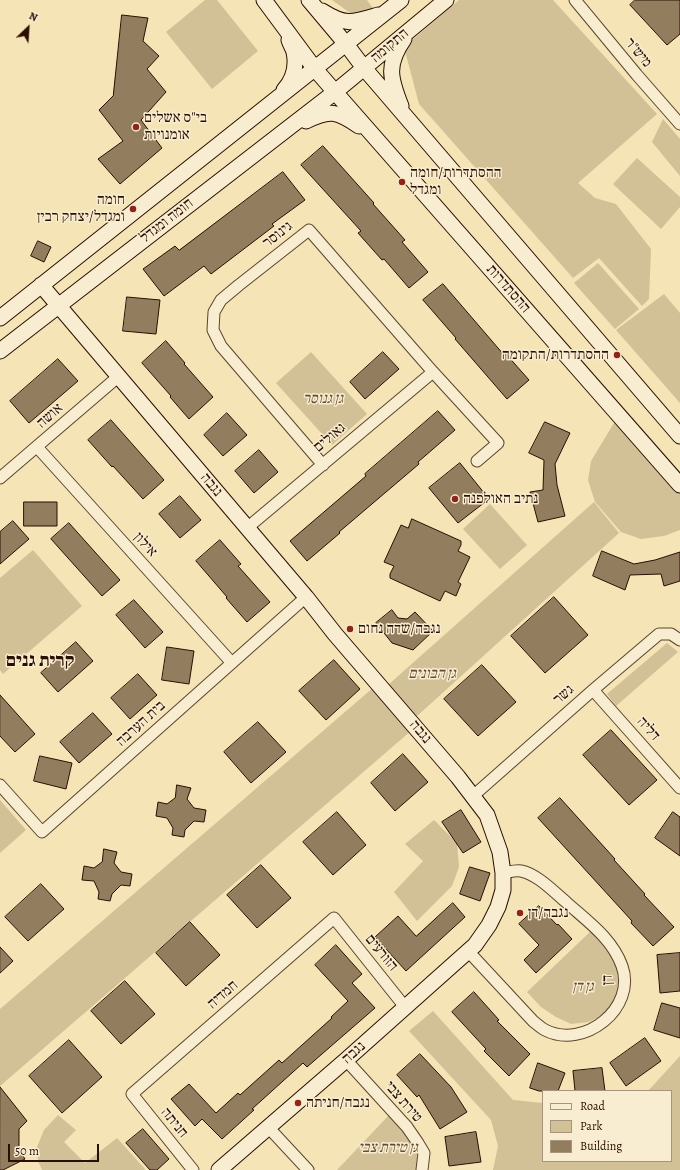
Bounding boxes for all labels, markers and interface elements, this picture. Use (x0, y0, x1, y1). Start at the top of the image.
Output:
north arrow (8, 8, 48, 48)
text: N (26, 8, 40, 25)
street label: התקומה (367, 25, 413, 67)
street label: מיש"ר (621, 35, 655, 71)
place label: בי"ס אשלים אומנויות (144, 109, 207, 144)
marker: בי"ס אשלים אומנויות (131, 122, 141, 132)
place label: ההסתדרות/חומה ומגדל (410, 164, 502, 199)
marker: ההסתדרות/חומה ומגדל (397, 177, 407, 187)
place label: חומה ומגדל/יצחק רבין (37, 191, 125, 226)
street label: חומה ומגדל (137, 195, 197, 247)
marker: חומה ומגדל/יצחק רבין (128, 204, 138, 214)
street label: גינוסר (259, 218, 297, 252)
street label: ההסתדרות (482, 261, 534, 317)
place label: ההסתדרות/התקומה (502, 346, 609, 364)
marker: ההסתדרות/התקומה (612, 350, 622, 360)
park label: גן גנוסר (303, 390, 343, 408)
street label: אושה (33, 400, 67, 432)
street label: גאולים (310, 419, 350, 457)
street label: נגבה (196, 470, 226, 500)
place label: נתיב האולפנה (463, 490, 538, 508)
marker: נתיב האולפנה (450, 494, 460, 504)
street label: אילון (129, 529, 161, 561)
place label: נגבה/שדה נחום (358, 620, 440, 638)
marker: נגבה/שדה נחום (345, 624, 355, 634)
district label: קרית גנים (6, 650, 74, 672)
park label: גן הבונים (408, 665, 456, 683)
street label: גשר (550, 681, 578, 709)
street label: בית הערבה (113, 697, 169, 751)
street label: דליה (633, 713, 663, 745)
street label: נגבה (405, 717, 435, 747)
place label: נגבה/דן (528, 904, 568, 922)
marker: נגבה/דן (515, 908, 525, 918)
street label: הזורעים (361, 931, 401, 975)
street label: דן (599, 975, 617, 985)
street label: חמדיה (204, 977, 242, 1013)
park label: גן דן (572, 978, 594, 996)
street label: נגבה (339, 1038, 369, 1068)
street label: טירת צבי (380, 1078, 426, 1126)
legend (542, 1090, 672, 1162)
place label: נגבה/חניתה (306, 1094, 370, 1112)
marker: נגבה/חניתה (293, 1098, 303, 1108)
text: Road (580, 1098, 605, 1114)
street label: חניתה (156, 1104, 192, 1142)
text: Park (580, 1118, 603, 1134)
scale bar (10, 1136, 101, 1162)
text: Building (580, 1138, 622, 1154)
park label: גן טירת צבי (358, 1139, 418, 1157)
text: 50 m (15, 1143, 39, 1159)

